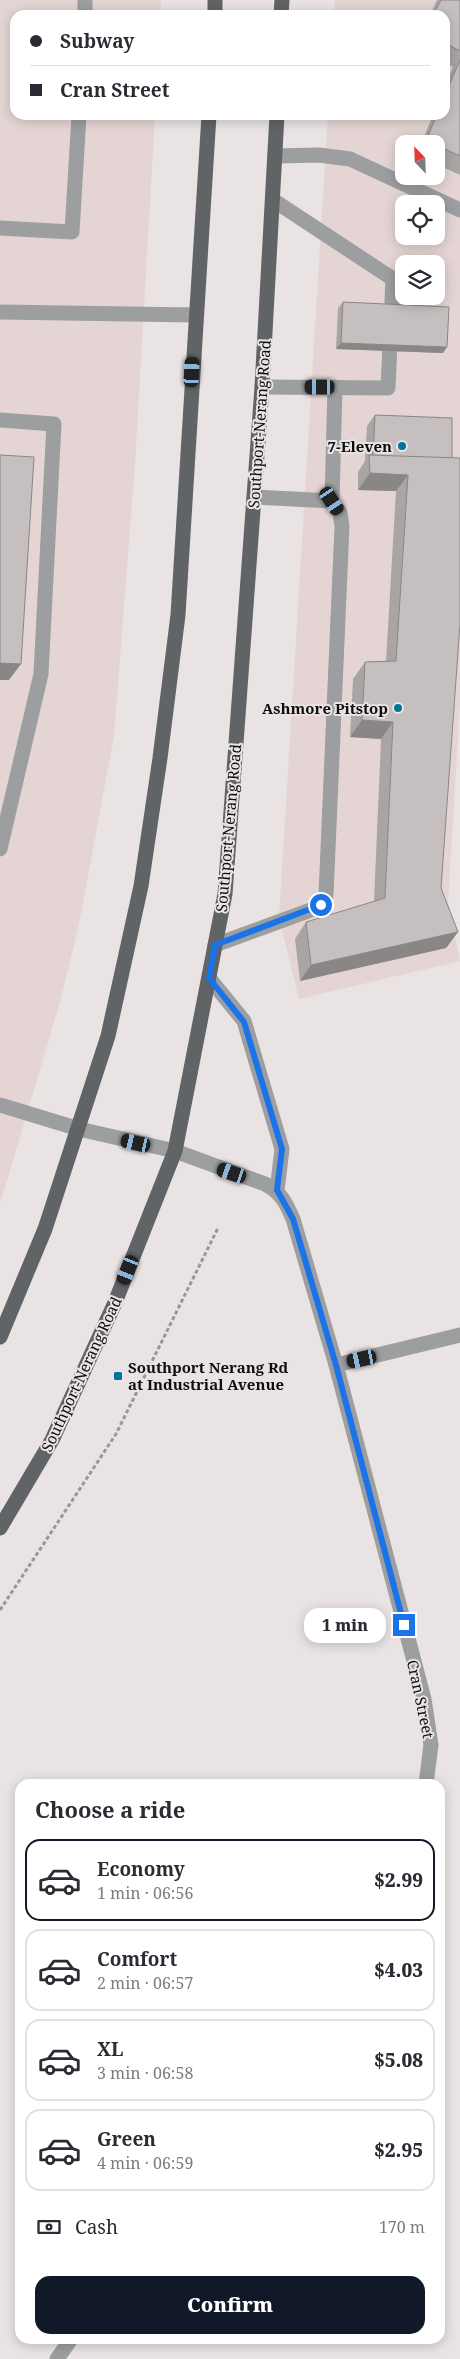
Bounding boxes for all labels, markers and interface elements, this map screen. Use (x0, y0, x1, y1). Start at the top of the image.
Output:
text: Subway (60, 28, 134, 54)
text: Cran Street (60, 77, 169, 103)
north arrow (395, 135, 445, 185)
map controls (395, 135, 445, 305)
button: locate (395, 195, 445, 245)
button: layers (395, 255, 445, 305)
street label: Southport-Nerang Road (243, 339, 275, 509)
car (183, 357, 200, 387)
car (305, 380, 335, 395)
place label: 7-Eleven (328, 436, 392, 456)
marker: 7-Eleven (396, 440, 408, 452)
car (317, 484, 346, 518)
place label: Ashmore Pitstop (262, 698, 388, 718)
marker: Ashmore Pitstop (392, 702, 404, 714)
street label: Southport-Nerang Road (211, 743, 245, 913)
route start (310, 894, 332, 916)
car (119, 1132, 152, 1154)
car (215, 1161, 248, 1185)
car (115, 1253, 140, 1287)
street label: Southport-Nerang Road (36, 1293, 126, 1455)
car (345, 1349, 378, 1369)
place label: Southport Nerang Rd at Industrial Avenue (128, 1357, 289, 1394)
marker: Southport Nerang Rd at Industrial Avenue (112, 1370, 124, 1382)
callout: 1 min (304, 1608, 386, 1642)
text: 1 min (322, 1614, 368, 1636)
route end (393, 1614, 415, 1636)
street label: Cran Street (403, 1658, 439, 1740)
text: Choose a ride (35, 1794, 185, 1824)
text: Economy (97, 1856, 185, 1882)
icon: car (37, 1858, 82, 1903)
text: $2.99 (374, 1867, 423, 1893)
text: 1 min · 06:56 (97, 1882, 193, 1904)
text: Comfort (97, 1946, 177, 1972)
icon: car (37, 1948, 82, 1993)
text: $4.03 (374, 1957, 423, 1983)
text: 2 min · 06:57 (97, 1972, 193, 1994)
text: XL (97, 2036, 123, 2062)
icon: car (37, 2038, 82, 2083)
text: $5.08 (374, 2047, 423, 2073)
text: 3 min · 06:58 (97, 2062, 193, 2084)
text: Green (97, 2126, 156, 2152)
icon: car (37, 2128, 82, 2173)
text: $2.95 (374, 2137, 423, 2163)
text: 4 min · 06:59 (97, 2152, 193, 2174)
icon: cash (35, 2213, 63, 2241)
text: Cash (75, 2214, 118, 2240)
text: 170 m (379, 2216, 425, 2238)
button: Confirm (35, 2276, 425, 2334)

